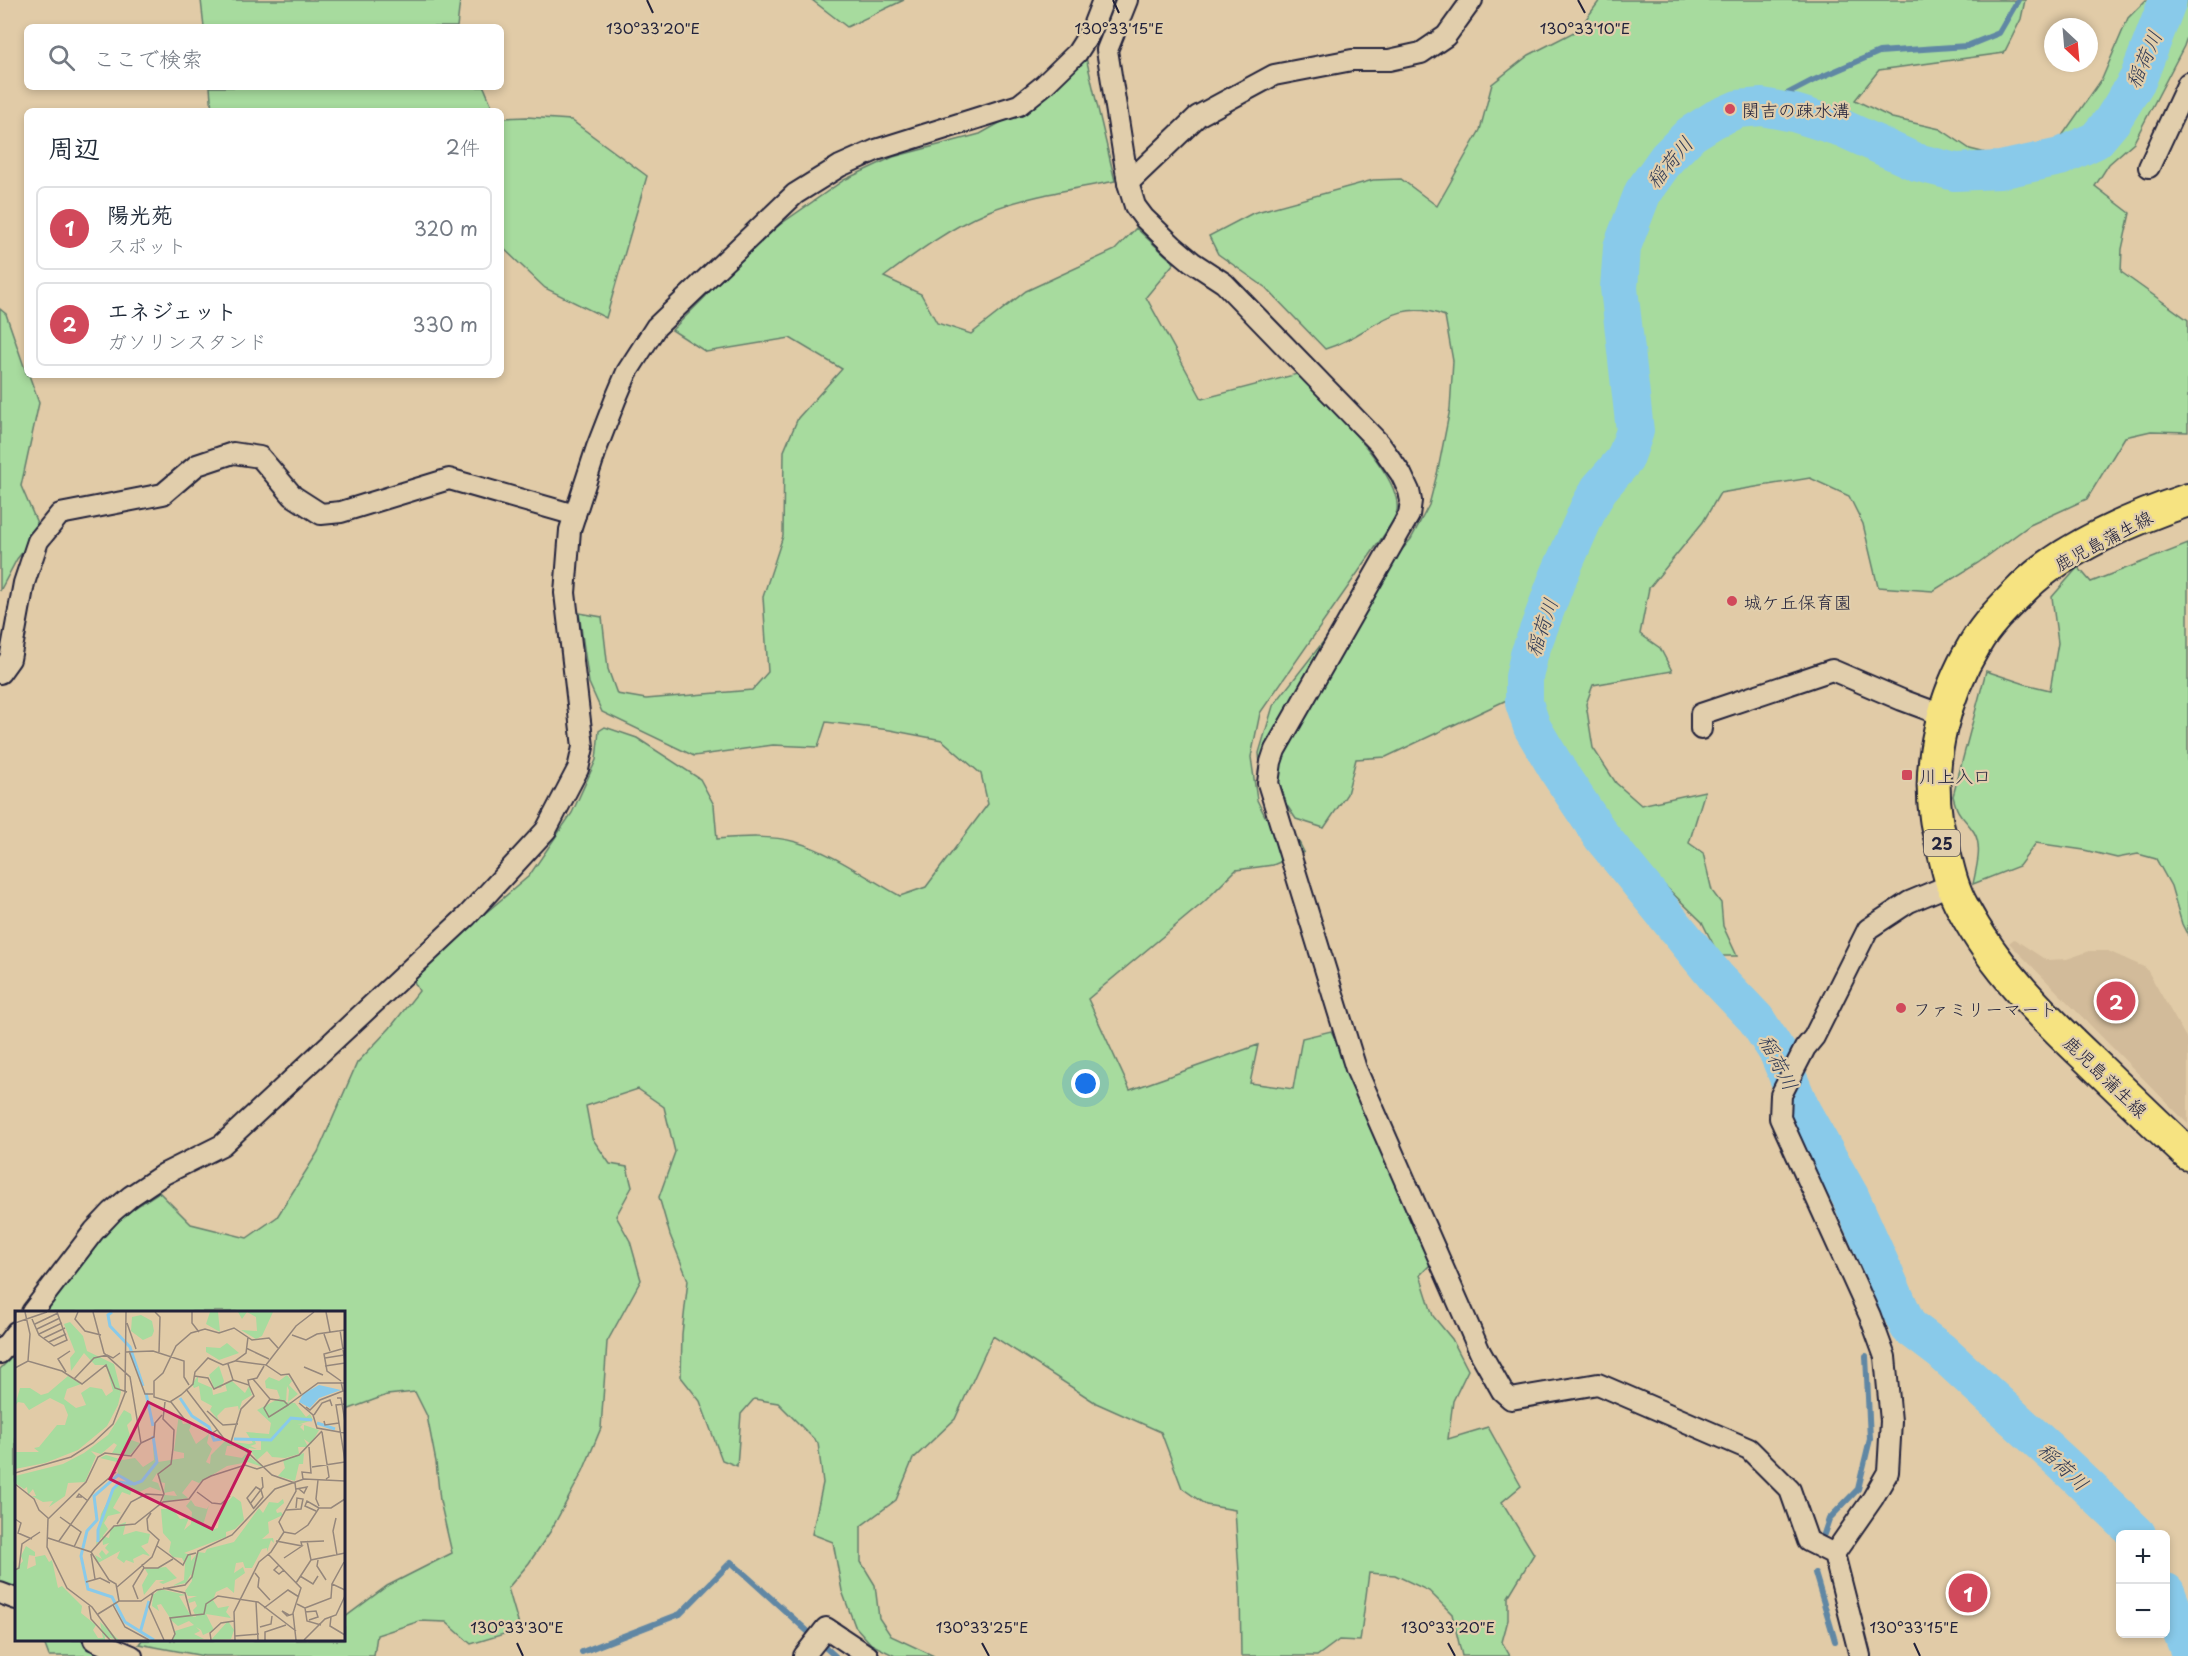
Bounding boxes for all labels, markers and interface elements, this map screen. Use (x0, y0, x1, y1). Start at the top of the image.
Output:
text: 130°33'20"E (606, 16, 700, 39)
text: 130°33'15"E (1074, 16, 1164, 39)
text: 130°33'10"E (1540, 16, 1630, 39)
north arrow (2044, 18, 2098, 72)
search box (24, 24, 504, 90)
water label: 稲荷川 (2117, 25, 2169, 93)
icon: search (45, 41, 78, 74)
text: ここで検索 (93, 41, 203, 74)
place label: 関吉の疎水溝 (1742, 96, 1850, 123)
marker: 関吉の疎水溝 (1723, 102, 1737, 116)
text: 周辺 (48, 128, 100, 167)
water label: 稲荷川 (1638, 129, 1700, 195)
text: 2件 (446, 132, 480, 162)
text: 陽光苑 (107, 197, 173, 230)
text: 1 (65, 213, 74, 243)
text: 320 m (414, 213, 478, 243)
text: スポット (107, 230, 187, 260)
text: エネジェット (107, 293, 237, 326)
text: 2 (62, 309, 77, 339)
text: 330 m (412, 309, 478, 339)
text: ガソリンスタンド (107, 326, 267, 356)
street label: 鹿児島蒲生線 (2049, 503, 2157, 577)
place label: 城ケ丘保育園 (1744, 588, 1852, 615)
water label: 稲荷川 (1517, 594, 1565, 660)
marker: 城ケ丘保育園 (1725, 594, 1739, 608)
place label: 川上入口 (1919, 762, 1991, 789)
marker: 川上入口 (1900, 768, 1914, 782)
road number: 25 (1924, 830, 1960, 856)
pin: 2 (2096, 978, 2136, 1024)
place label: ファミリーマート (1913, 995, 2057, 1022)
marker: ファミリーマート (1894, 1001, 1908, 1015)
water label: 稲荷川 (1752, 1028, 1806, 1096)
street label: 鹿児島蒲生線 (2058, 1029, 2154, 1123)
your location (1071, 1069, 1100, 1098)
inset map (15, 1311, 345, 1641)
water label: 稲荷川 (2032, 1435, 2096, 1497)
map controls (2116, 1530, 2170, 1638)
button: + (2116, 1530, 2170, 1584)
pin: 1 (1948, 1570, 1988, 1616)
button: − (2116, 1584, 2170, 1638)
text: 130°33'30"E (470, 1615, 564, 1638)
text: 130°33'25"E (936, 1615, 1028, 1638)
text: 130°33'20"E (1401, 1615, 1495, 1638)
text: 130°33'15"E (1869, 1615, 1959, 1638)

